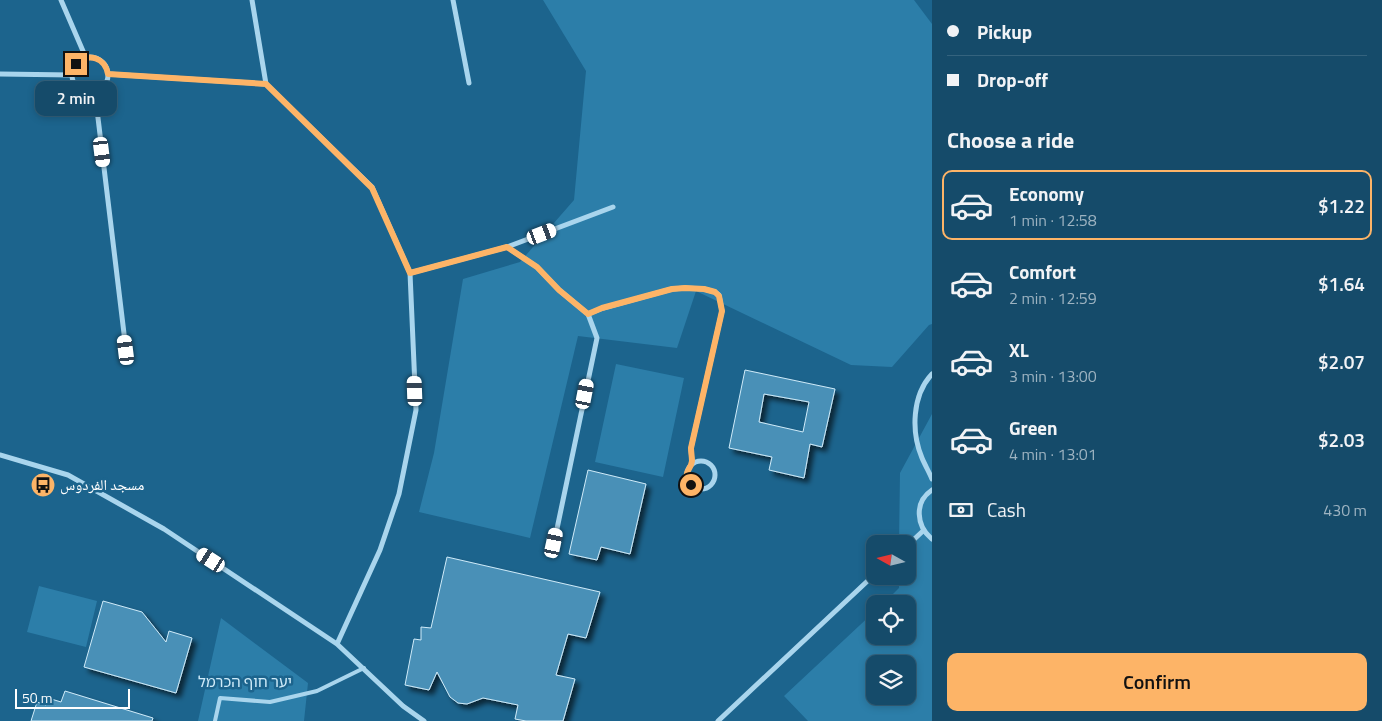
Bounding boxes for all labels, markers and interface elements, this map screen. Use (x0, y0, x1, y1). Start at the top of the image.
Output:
text: Pickup (977, 17, 1032, 46)
route end (65, 53, 87, 75)
text: Drop-off (977, 65, 1048, 94)
callout: 2 min (35, 82, 117, 116)
text: 2 min (57, 86, 95, 110)
text: Choose a ride (947, 123, 1074, 157)
car (92, 136, 111, 168)
text: Economy (1009, 179, 1084, 208)
icon: car (949, 183, 994, 228)
text: $1.22 (1318, 191, 1365, 220)
text: 1 min · 12:58 (1009, 208, 1097, 232)
car (525, 222, 558, 246)
text: Comfort (1009, 257, 1076, 286)
icon: car (949, 261, 994, 306)
text: $1.64 (1318, 269, 1365, 298)
text: 2 min · 12:59 (1009, 286, 1097, 310)
car (116, 334, 135, 366)
text: XL (1009, 335, 1029, 364)
icon: car (949, 339, 994, 384)
text: $2.07 (1318, 347, 1365, 376)
text: 3 min · 13:00 (1009, 364, 1097, 388)
car (406, 376, 423, 406)
car (574, 378, 595, 410)
text: Green (1009, 413, 1058, 442)
icon: car (949, 417, 994, 462)
text: $2.03 (1318, 425, 1365, 454)
text: 4 min · 13:01 (1009, 442, 1097, 466)
bus stop icon: مسجد الفردوس (30, 472, 56, 498)
place label: مسجد الفردوس (60, 473, 144, 496)
route start (680, 474, 702, 496)
text: Cash (987, 495, 1026, 524)
icon: cash (947, 496, 975, 524)
text: 430 m (1323, 498, 1367, 522)
car (543, 527, 564, 559)
north arrow (866, 535, 916, 585)
map controls (866, 535, 916, 705)
car (194, 546, 227, 574)
button: locate (866, 595, 916, 645)
button: Confirm (947, 653, 1367, 711)
button: layers (866, 655, 916, 705)
park label: יער חוף הכרמל (198, 670, 292, 693)
scale bar (15, 686, 130, 709)
text: 50 m (22, 687, 52, 708)

